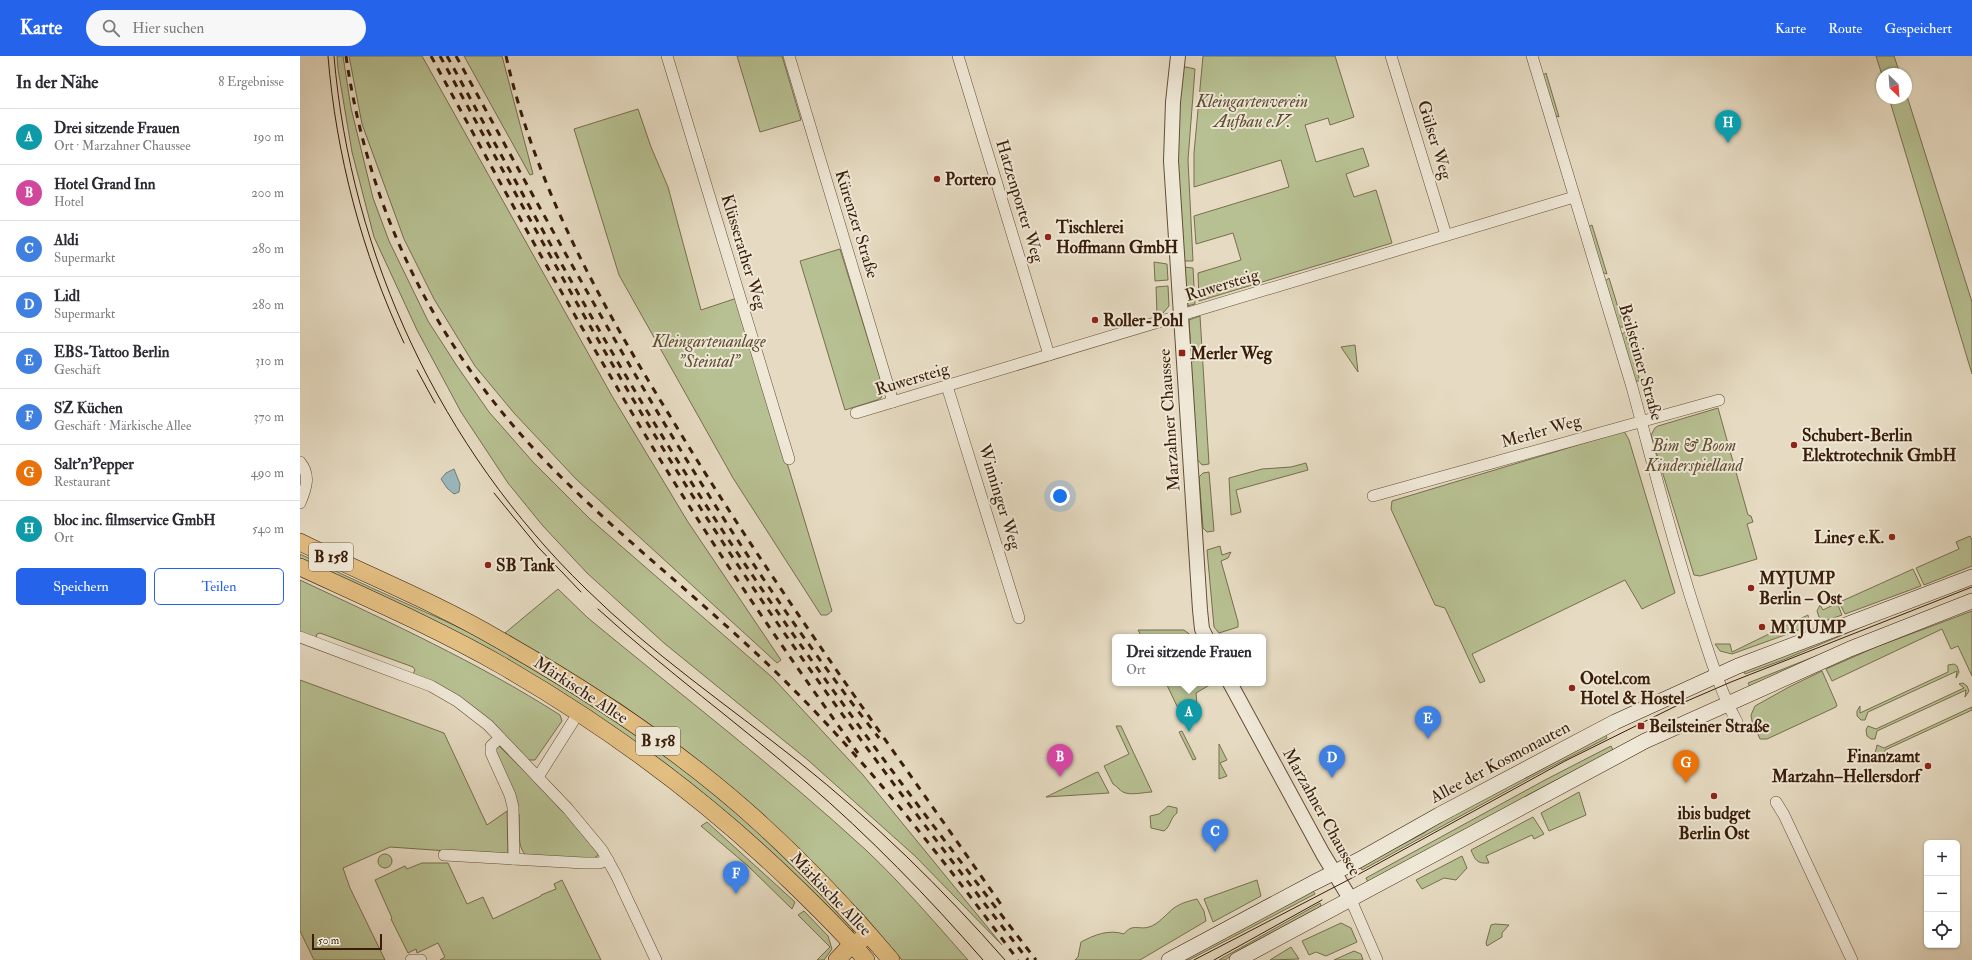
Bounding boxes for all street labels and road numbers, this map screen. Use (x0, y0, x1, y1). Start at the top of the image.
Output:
street label: Gülser Weg (1413, 98, 1457, 183)
street label: Hatzenporter Weg (990, 137, 1049, 266)
street label: Kürenzer Straße (831, 167, 883, 281)
street label: Klüsserather Weg (716, 192, 772, 313)
street label: Ruwersteig (1183, 264, 1262, 306)
street label: Beilsteiner Straße (1614, 301, 1668, 423)
street label: Marzahner Chaussee (1154, 348, 1184, 492)
street label: Ruwersteig (873, 358, 952, 400)
street label: Merler Weg (1499, 409, 1584, 452)
street label: Winninger Weg (974, 441, 1026, 553)
road number: B 158 (309, 543, 353, 571)
street label: Märkische Allee (530, 652, 632, 728)
street label: Allee der Kosmonauten (1426, 716, 1574, 808)
road number: B 158 (636, 727, 680, 755)
street label: Marzahner Chaussee (1278, 745, 1366, 879)
street label: Märkische Allee (786, 848, 876, 940)

